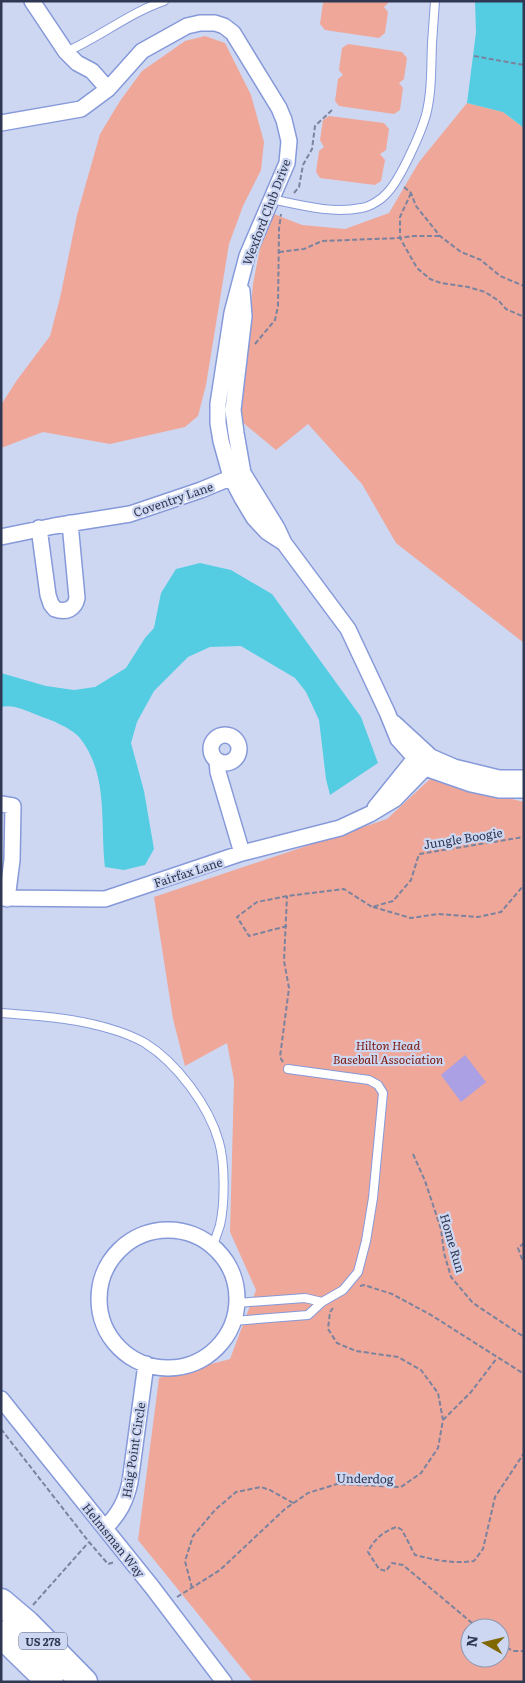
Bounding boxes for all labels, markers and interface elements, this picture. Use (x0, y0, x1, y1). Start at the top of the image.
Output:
street label: Wexford Club Drive (237, 156, 295, 268)
street label: Coventry Lane (131, 477, 215, 521)
street label: Jungle Boogie (422, 823, 504, 853)
street label: Fairfax Lane (151, 852, 225, 892)
park label: Hilton Head Baseball Association (333, 1036, 443, 1068)
street label: Home Run (436, 1211, 470, 1275)
street label: Haig Point Circle (117, 1401, 149, 1499)
street label: Underdog (336, 1469, 394, 1488)
street label: Helmsman Way (78, 1499, 150, 1581)
north arrow (460, 1618, 510, 1668)
road number: US 278 (19, 1632, 67, 1650)
text: N (460, 1634, 482, 1648)

